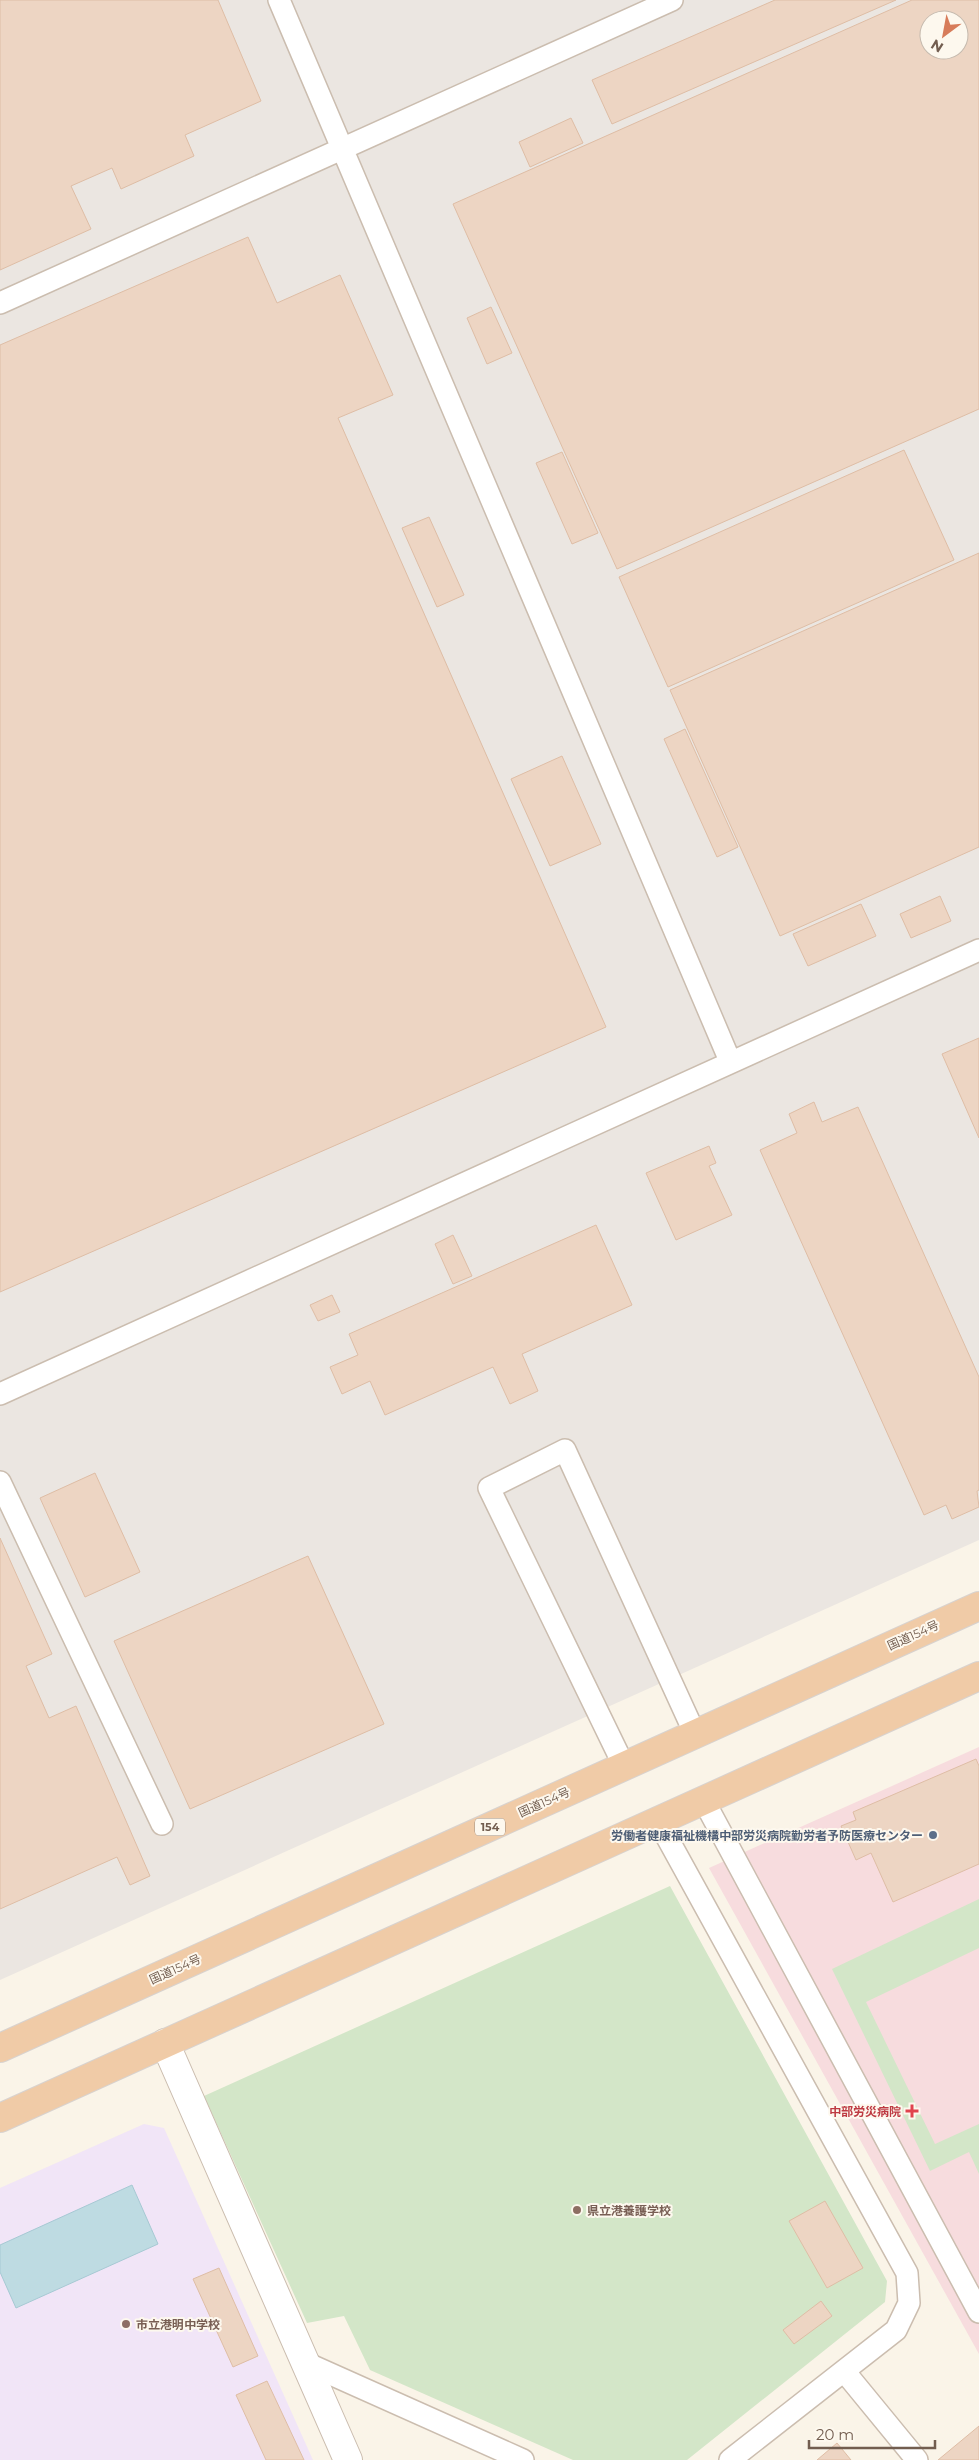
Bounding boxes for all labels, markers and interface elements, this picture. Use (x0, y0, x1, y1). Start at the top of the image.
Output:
north arrow (919, 10, 969, 60)
text: N (928, 35, 947, 57)
street label: 国道154号 (885, 1617, 941, 1653)
street label: 国道154号 (516, 1784, 572, 1820)
road number: 154 (475, 1818, 505, 1835)
place label: 労働者健康福祉機構中部労災病院勤労者予防医療センター (611, 1828, 923, 1843)
marker: 労働者健康福祉機構中部労災病院勤労者予防医療センター (927, 1829, 939, 1841)
street label: 国道154号 (147, 1951, 203, 1987)
place label: 中部労災病院 (829, 2104, 901, 2119)
marker: 中部労災病院 (905, 2104, 919, 2118)
place label: 県立港養護学校 (587, 2203, 671, 2218)
marker: 県立港養護学校 (571, 2204, 583, 2216)
place label: 市立港明中学校 (136, 2317, 220, 2332)
marker: 市立港明中学校 (120, 2318, 132, 2330)
scale bar (809, 2418, 935, 2450)
text: 20 m (816, 2425, 854, 2444)

